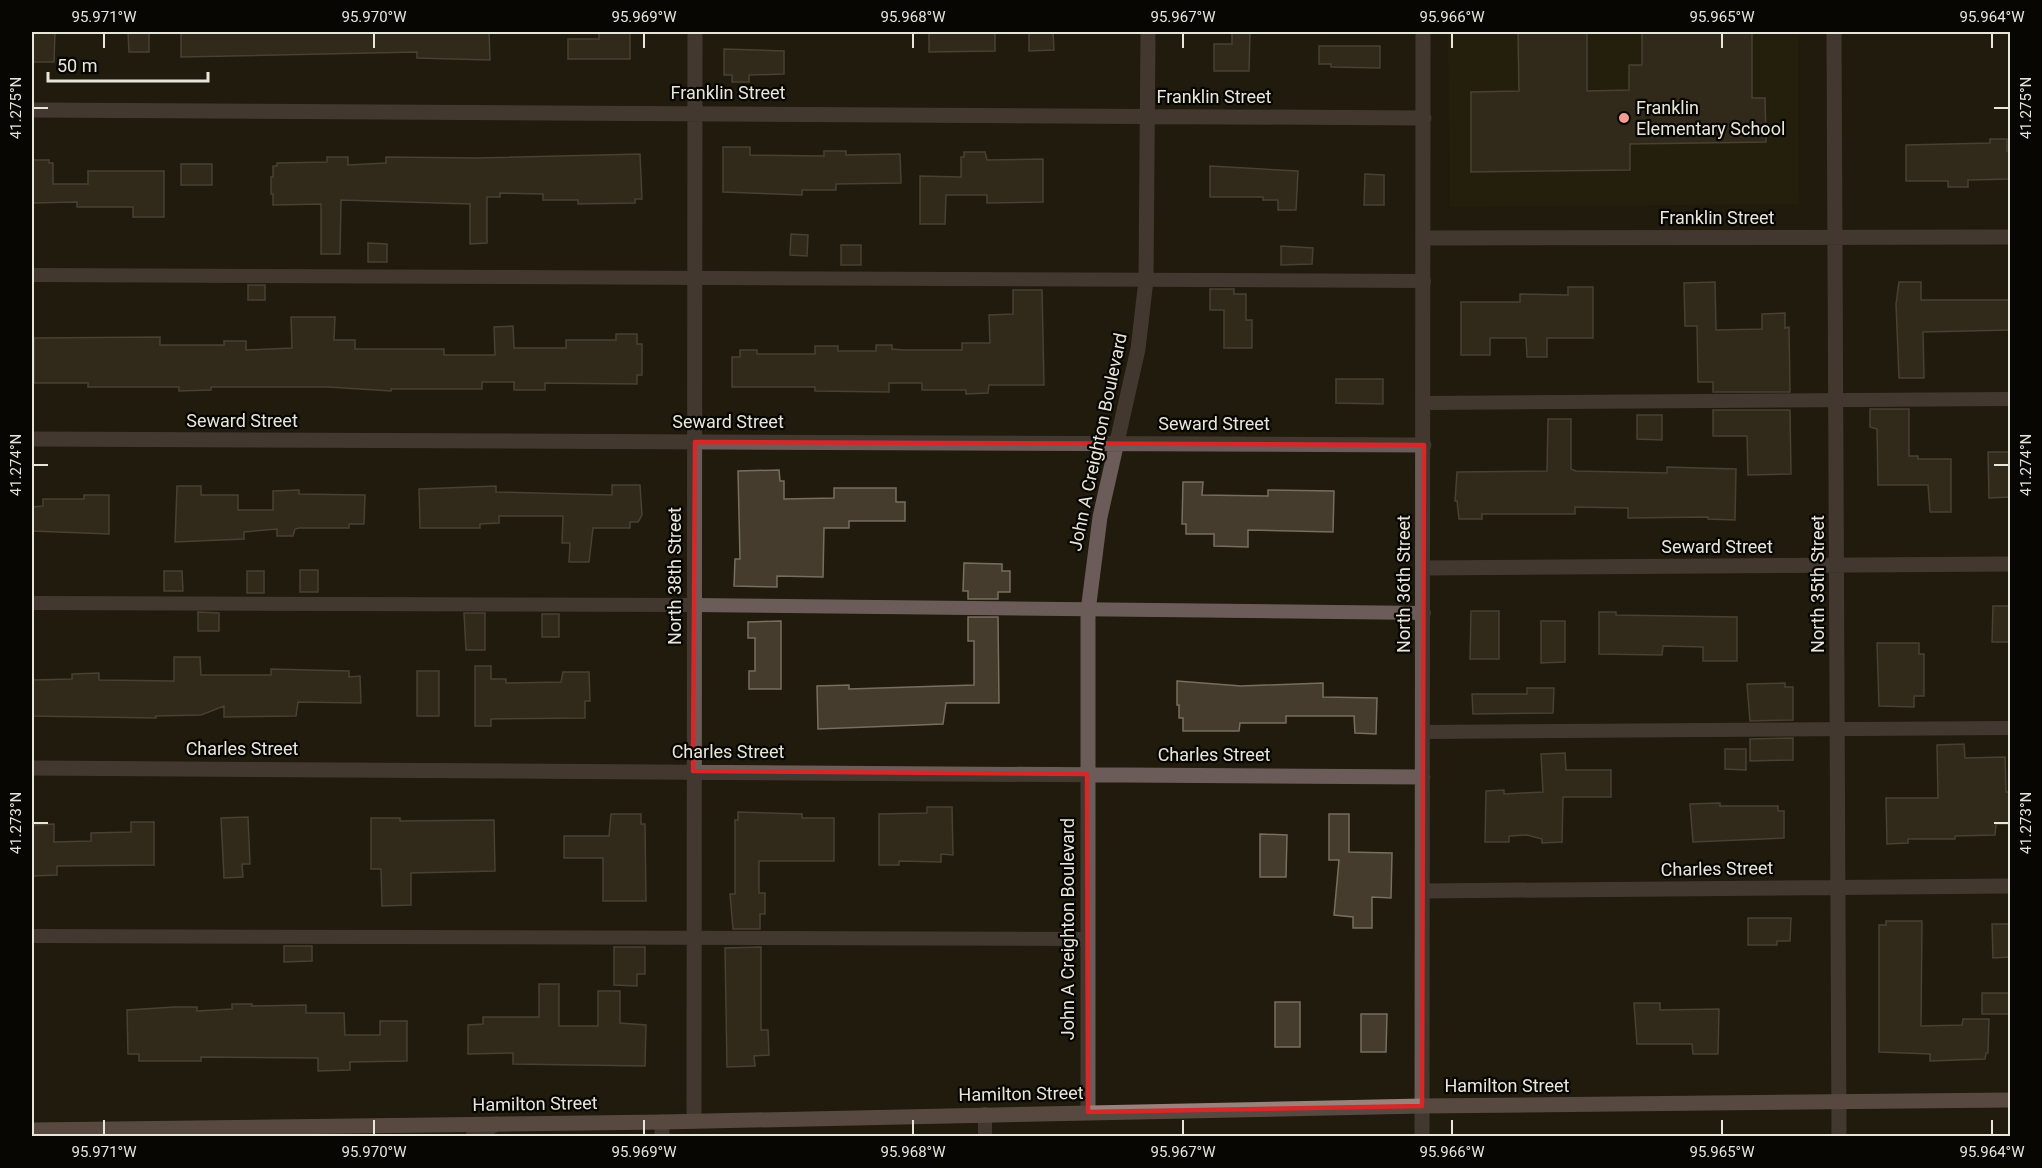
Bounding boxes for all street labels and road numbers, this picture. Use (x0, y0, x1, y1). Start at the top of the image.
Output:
street label: Franklin Street (671, 82, 786, 103)
street label: Franklin Street (1157, 86, 1272, 107)
street label: Franklin Street (1660, 207, 1775, 228)
street label: John A Creighton Boulevard (1064, 331, 1131, 553)
street label: Seward Street (186, 410, 298, 431)
street label: Seward Street (672, 411, 784, 432)
street label: Seward Street (1158, 413, 1270, 434)
street label: North 38th Street (664, 507, 685, 645)
street label: North 36th Street (1393, 515, 1414, 653)
street label: North 35th Street (1807, 515, 1828, 653)
street label: Seward Street (1661, 536, 1773, 557)
street label: Charles Street (186, 738, 298, 759)
street label: Charles Street (672, 741, 784, 762)
street label: Charles Street (1158, 744, 1270, 765)
street label: John A Creighton Boulevard (1057, 818, 1078, 1040)
street label: Charles Street (1660, 857, 1774, 880)
street label: Hamilton Street (1444, 1075, 1570, 1096)
street label: Hamilton Street (958, 1082, 1084, 1105)
street label: Hamilton Street (472, 1092, 598, 1115)

